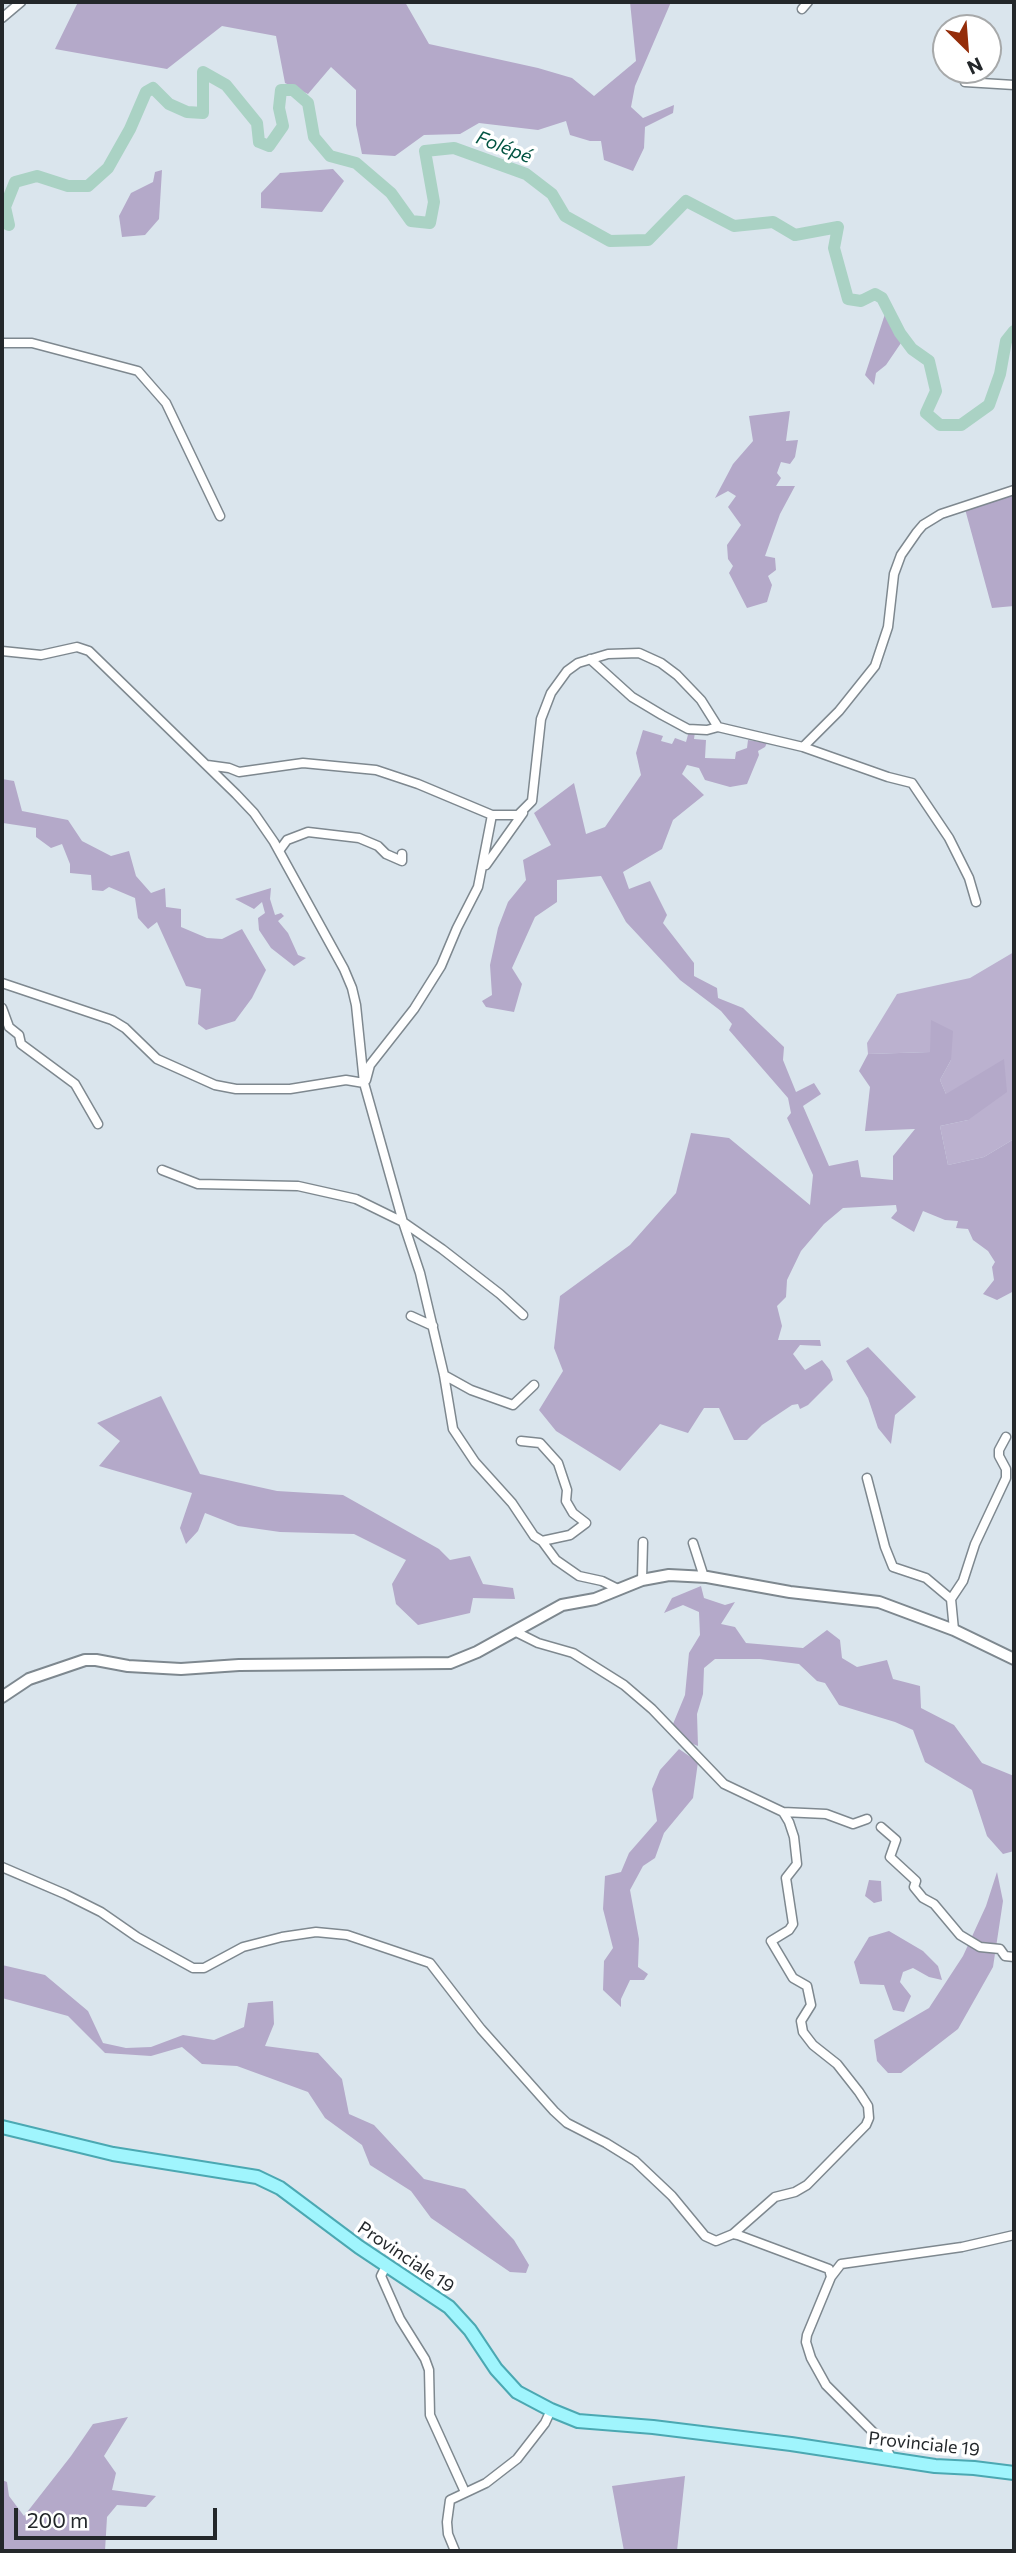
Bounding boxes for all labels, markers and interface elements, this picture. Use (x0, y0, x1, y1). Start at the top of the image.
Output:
north arrow (932, 14, 1002, 84)
text: N (964, 53, 987, 80)
water label: Folépé (473, 126, 535, 168)
street label: Provinciale 19 (354, 2217, 458, 2297)
street label: Provinciale 19 (867, 2427, 981, 2461)
scale bar (18, 2494, 220, 2538)
text: 200 m (27, 2507, 88, 2532)

